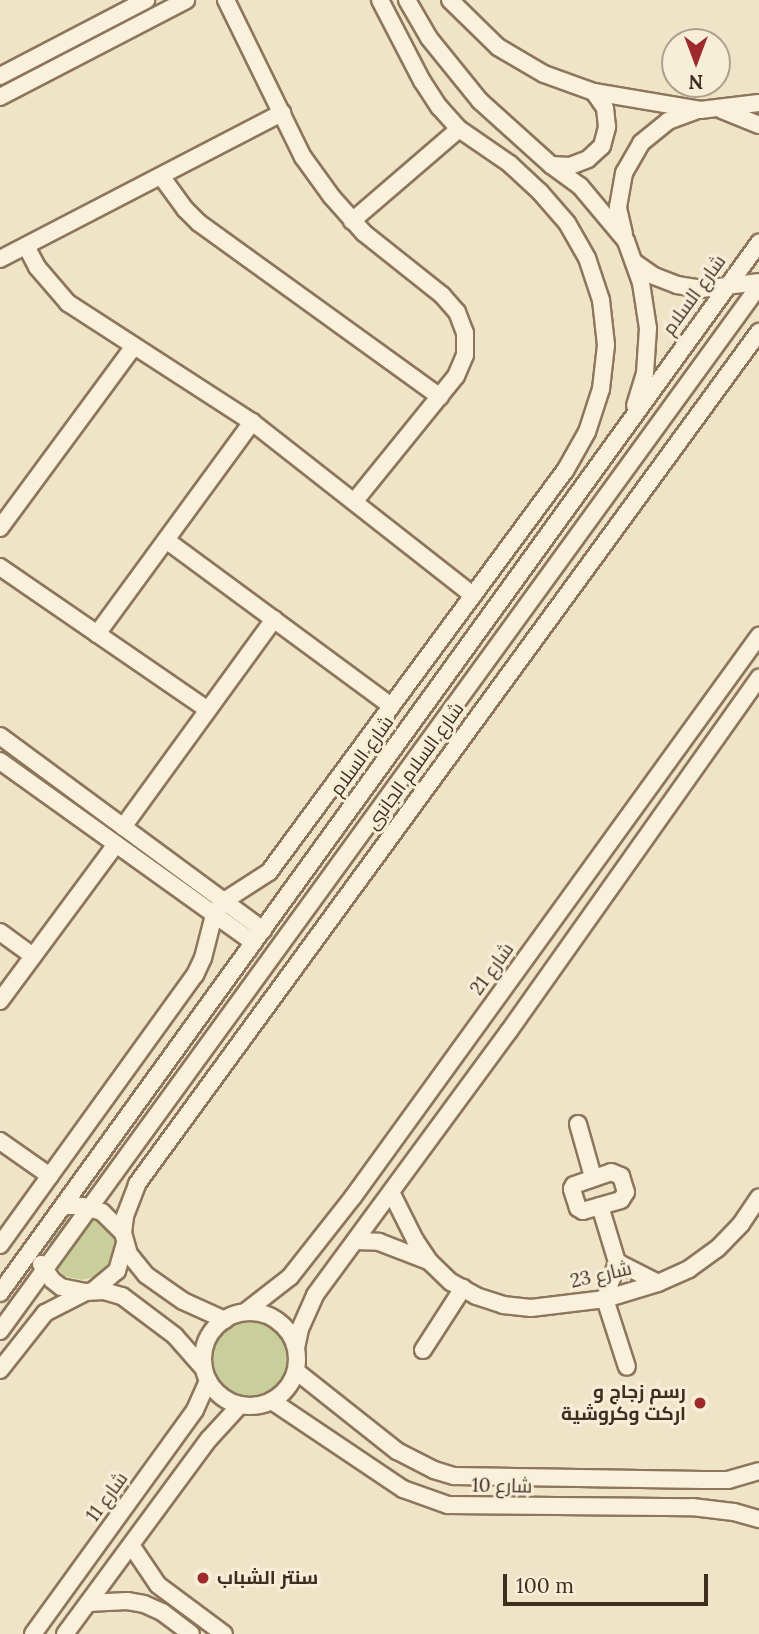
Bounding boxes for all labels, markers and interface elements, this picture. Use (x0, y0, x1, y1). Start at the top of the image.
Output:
north arrow (661, 28, 731, 98)
text: N (689, 70, 703, 94)
street label: شارع السلام (657, 251, 731, 339)
street label: شارع السلام الجانبى (361, 698, 469, 834)
street label: شارع السلام (325, 712, 399, 800)
street label: شارع 21 (465, 938, 519, 1000)
street label: شارع 23 (568, 1257, 634, 1293)
place label: رسم زجاج و اركت وكروشية (561, 1381, 686, 1425)
marker: رسم زجاج و اركت وكروشية (692, 1395, 708, 1411)
street label: شارع 11 (81, 1468, 133, 1526)
street label: شارع 10 (472, 1474, 532, 1498)
scale bar (507, 1560, 712, 1604)
place label: سنتر الشباب (217, 1567, 318, 1589)
marker: سنتر الشباب (195, 1570, 211, 1586)
text: 100 m (516, 1572, 574, 1599)

